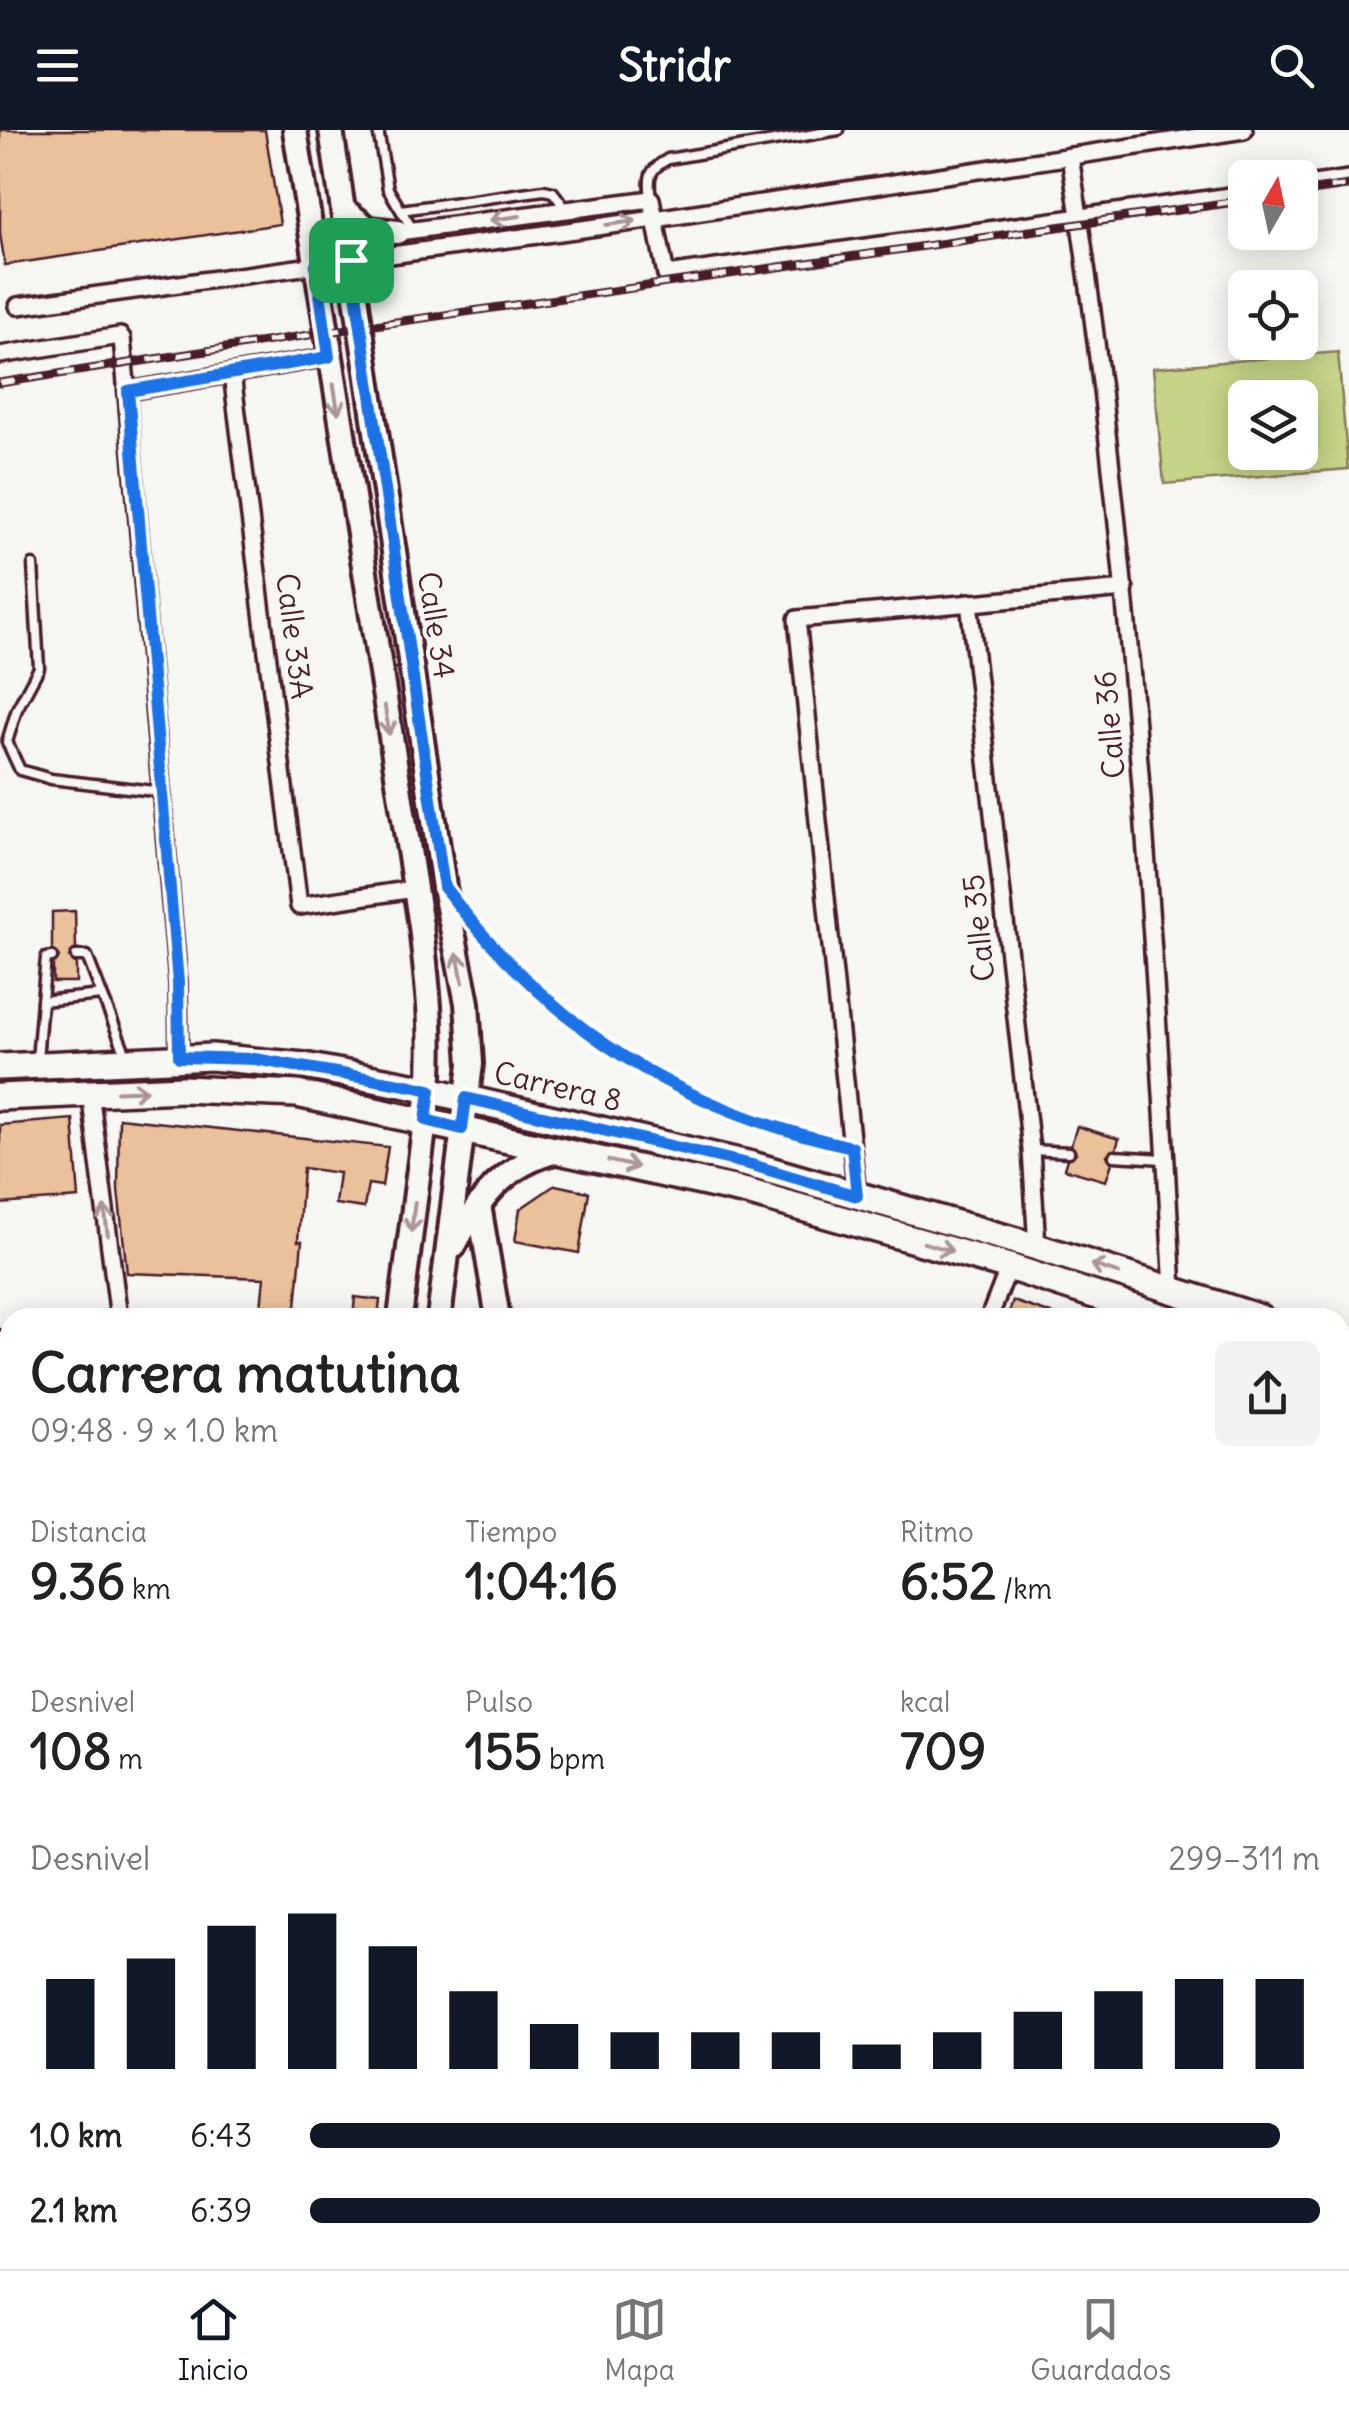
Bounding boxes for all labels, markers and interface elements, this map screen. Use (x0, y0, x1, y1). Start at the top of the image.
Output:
text: Stridr (618, 37, 731, 93)
icon: menu (30, 38, 85, 93)
icon: search (1264, 38, 1319, 93)
north arrow (1228, 160, 1318, 250)
map controls (1228, 160, 1318, 470)
one-way arrow (490, 209, 522, 227)
one-way arrow (605, 214, 637, 232)
pin (309, 218, 394, 303)
icon: arrive (324, 233, 379, 288)
button: locate (1228, 270, 1318, 360)
button: layers (1228, 380, 1318, 470)
one-way arrow (327, 383, 346, 415)
street label: Calle 34 (410, 569, 464, 681)
street label: Calle 33A (268, 571, 322, 701)
street label: Calle 36 (1085, 670, 1133, 780)
one-way arrow (379, 704, 397, 736)
street label: Calle 35 (953, 872, 1003, 984)
one-way arrow (450, 952, 469, 985)
street label: Carrera 8 (490, 1053, 626, 1119)
one-way arrow (116, 1081, 148, 1100)
one-way arrow (606, 1156, 638, 1174)
one-way arrow (403, 1200, 422, 1233)
one-way arrow (97, 1205, 115, 1237)
one-way arrow (921, 1238, 953, 1257)
one-way arrow (1090, 1259, 1121, 1277)
text: Carrera matutina (30, 1338, 461, 1407)
button: share (1215, 1341, 1320, 1446)
text: 09:48 · 9 × 1.0 km (30, 1410, 278, 1451)
text: Distancia (30, 1514, 147, 1550)
text: Tiempo (465, 1514, 557, 1550)
text: Ritmo (900, 1514, 974, 1550)
text: 9.36 (30, 1550, 125, 1613)
text: 1:04:16 (465, 1550, 618, 1613)
text: 6:52 (900, 1550, 996, 1613)
text: km (125, 1571, 171, 1607)
text: /km (996, 1571, 1052, 1607)
text: Desnivel (30, 1684, 135, 1720)
text: Pulso (465, 1684, 533, 1720)
text: kcal (900, 1684, 950, 1720)
text: 108 (30, 1720, 112, 1783)
text: 155 (465, 1720, 542, 1783)
text: 709 (900, 1720, 986, 1783)
text: m (112, 1741, 143, 1777)
text: bpm (542, 1741, 605, 1777)
text: Desnivel (30, 1838, 150, 1879)
text: 299–311 m (1169, 1838, 1320, 1879)
text: 1.0 km (30, 2115, 122, 2156)
text: 6:43 (190, 2115, 252, 2156)
text: 2.1 km (30, 2190, 118, 2231)
text: 6:39 (190, 2190, 252, 2231)
tab: Inicio (178, 2292, 249, 2388)
tab: Mapa (604, 2292, 675, 2388)
tab: Guardados (1030, 2292, 1171, 2388)

